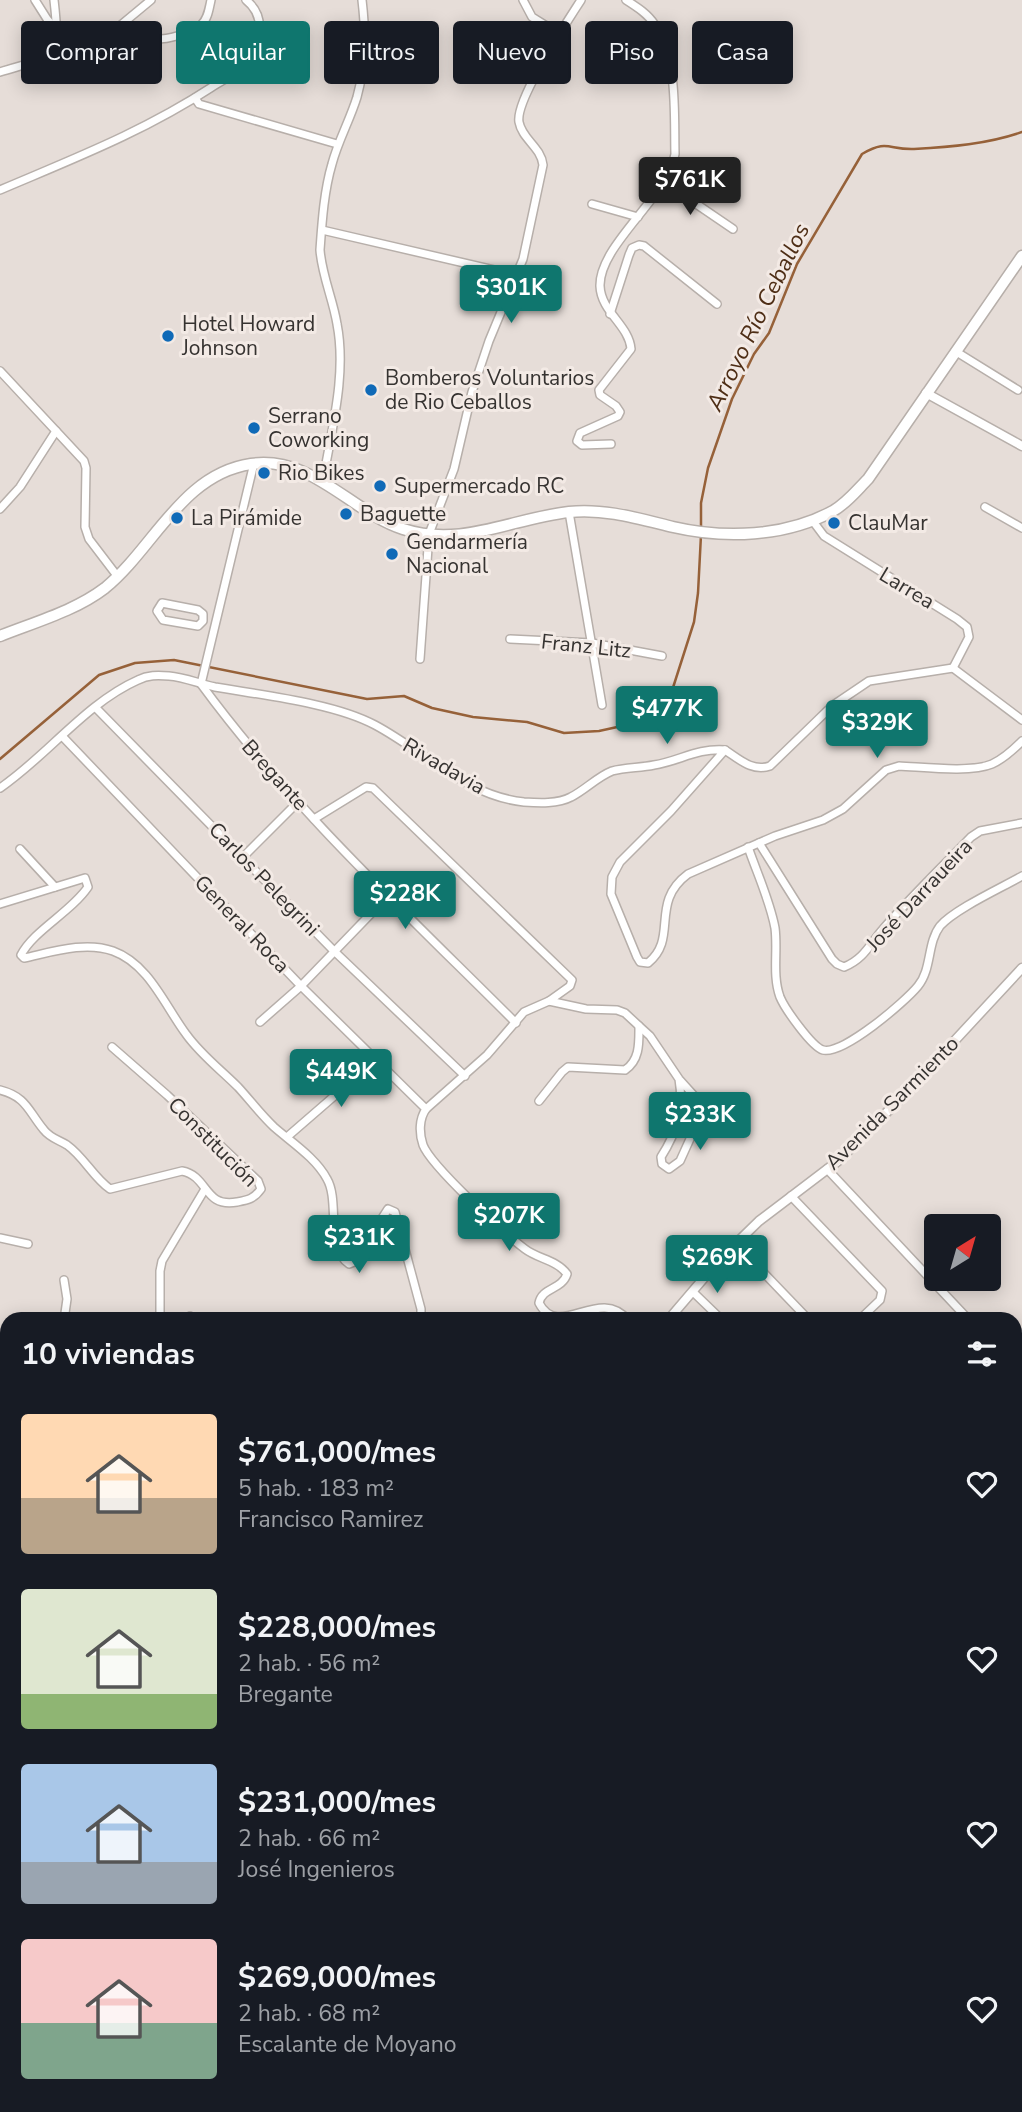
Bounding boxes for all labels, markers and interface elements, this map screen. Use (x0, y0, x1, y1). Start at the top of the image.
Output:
chip: Comprar (21, 21, 162, 84)
chip: Alquilar (176, 21, 310, 84)
chip: Filtros (324, 21, 439, 84)
chip: Nuevo (453, 21, 571, 84)
chip: Piso (585, 21, 678, 84)
chip: Casa (692, 21, 793, 84)
pin: $761K (641, 158, 739, 217)
text: $761K (655, 164, 725, 195)
water label: Arroyo Río Ceballos (699, 218, 817, 417)
pin: $301K (462, 266, 560, 325)
text: $301K (476, 272, 546, 303)
place label: Hotel Howard Johnson (181, 310, 315, 362)
marker: Hotel Howard Johnson (160, 328, 176, 344)
place label: Bomberos Voluntarios de Rio Ceballos (385, 364, 594, 416)
marker: Bomberos Voluntarios de Rio Ceballos (363, 382, 379, 398)
place label: Serrano Coworking (268, 402, 369, 454)
marker: Serrano Coworking (246, 420, 262, 436)
place label: Rio Bikes (278, 459, 365, 487)
marker: Rio Bikes (256, 465, 272, 481)
place label: Supermercado RC (394, 472, 564, 500)
marker: Supermercado RC (372, 478, 388, 494)
place label: Baguette (360, 500, 446, 528)
place label: La Pirámide (191, 504, 302, 532)
marker: Baguette (338, 506, 354, 522)
place label: ClauMar (848, 509, 928, 537)
marker: La Pirámide (169, 510, 185, 526)
marker: ClauMar (826, 515, 842, 531)
place label: Gendarmería Nacional (406, 528, 528, 580)
marker: Gendarmería Nacional (384, 546, 400, 562)
street label: Larrea (874, 561, 940, 615)
street label: Franz Litz (540, 627, 633, 665)
pin: $477K (618, 686, 716, 746)
text: $477K (632, 693, 702, 724)
pin: $329K (828, 700, 926, 760)
text: $329K (842, 707, 912, 738)
street label: Rivadavia (398, 731, 490, 801)
street label: Bregante (236, 733, 314, 817)
street label: Carlos Pelegrini (202, 816, 326, 942)
street label: José Darraueira (859, 833, 978, 958)
street label: General Roca (188, 869, 296, 979)
pin: $228K (356, 872, 454, 931)
text: $228K (370, 878, 440, 909)
street label: Avenida Sarmiento (819, 1030, 965, 1176)
pin: $449K (292, 1050, 390, 1109)
text: $449K (306, 1056, 376, 1087)
street label: Constitución (162, 1091, 264, 1193)
pin: $233K (651, 1092, 749, 1152)
text: $233K (665, 1099, 735, 1130)
pin: $207K (460, 1194, 558, 1253)
text: $207K (474, 1200, 544, 1231)
north arrow (924, 1214, 1001, 1292)
map controls (924, 1214, 1001, 1291)
pin: $231K (310, 1216, 408, 1275)
text: $231K (324, 1222, 394, 1253)
pin: $269K (668, 1236, 766, 1295)
text: $269K (682, 1242, 752, 1273)
text: 10 viviendas (21, 1334, 195, 1375)
icon: filters (963, 1335, 1001, 1373)
text: $761,000/mes (238, 1432, 436, 1473)
icon: home (77, 1442, 161, 1526)
icon: heart (963, 1465, 1001, 1503)
text: 5 hab. · 183 m² (238, 1473, 394, 1504)
text: Francisco Ramirez (238, 1504, 423, 1535)
text: $228,000/mes (238, 1607, 436, 1648)
icon: home (77, 1617, 161, 1701)
icon: heart (963, 1640, 1001, 1678)
text: 2 hab. · 56 m² (238, 1648, 380, 1679)
text: Bregante (238, 1679, 333, 1710)
text: $231,000/mes (238, 1782, 436, 1823)
icon: home (77, 1792, 161, 1876)
icon: heart (963, 1815, 1001, 1853)
text: 2 hab. · 66 m² (238, 1823, 380, 1854)
text: José Ingenieros (238, 1854, 395, 1885)
text: $269,000/mes (238, 1957, 436, 1998)
icon: home (77, 1967, 161, 2051)
icon: heart (963, 1990, 1001, 2028)
text: 2 hab. · 68 m² (238, 1998, 380, 2029)
text: Escalante de Moyano (238, 2029, 457, 2060)

